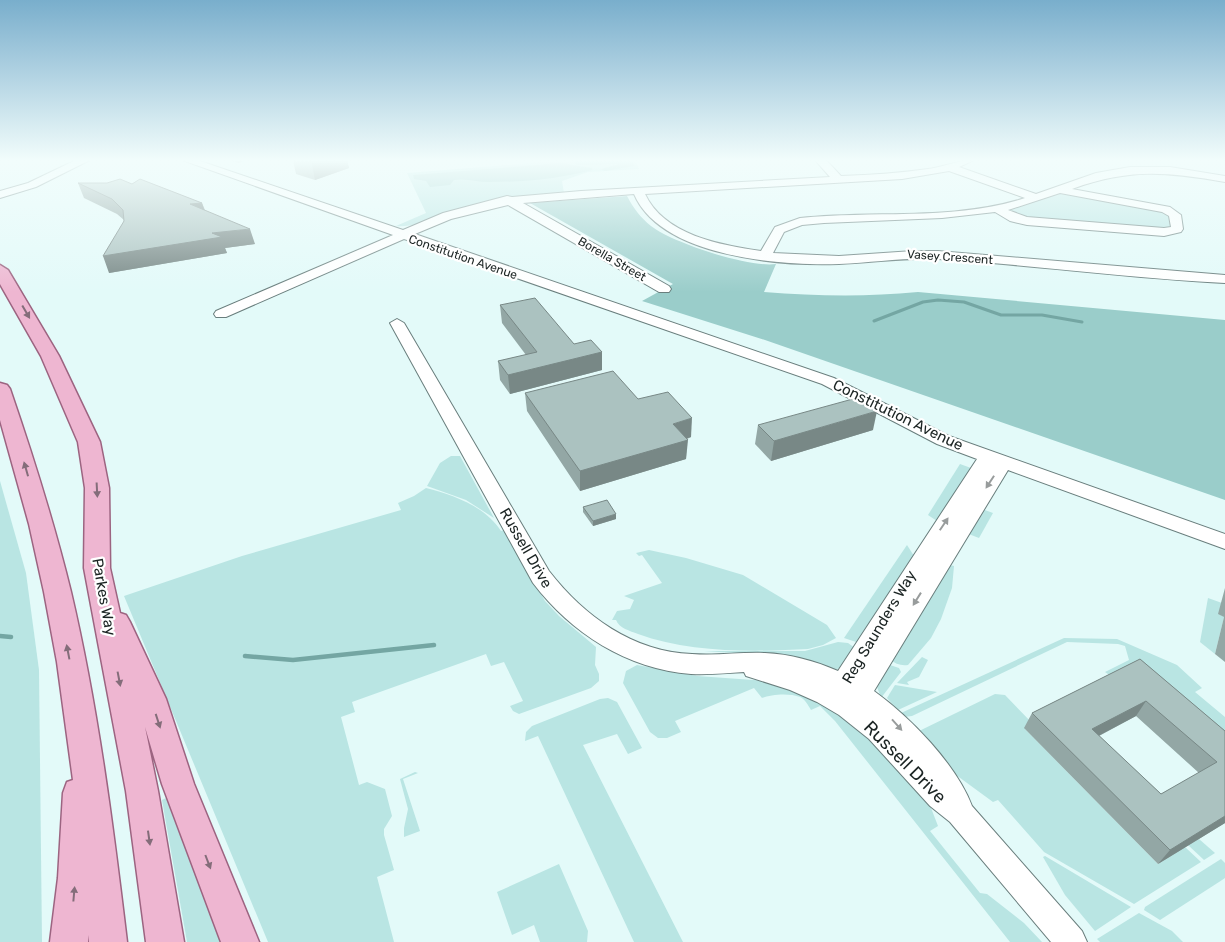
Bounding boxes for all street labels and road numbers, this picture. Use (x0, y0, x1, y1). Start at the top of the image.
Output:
street label: Constitution Avenue (407, 232, 520, 282)
street label: Borella Street (576, 234, 649, 284)
street label: Vasey Crescent (907, 247, 994, 267)
street label: Constitution Avenue (830, 376, 966, 454)
street label: Russell Drive (496, 505, 556, 591)
street label: Parkes Way (88, 557, 120, 637)
street label: Reg Saunders Way (838, 567, 920, 687)
street label: Russell Drive (859, 716, 951, 808)

